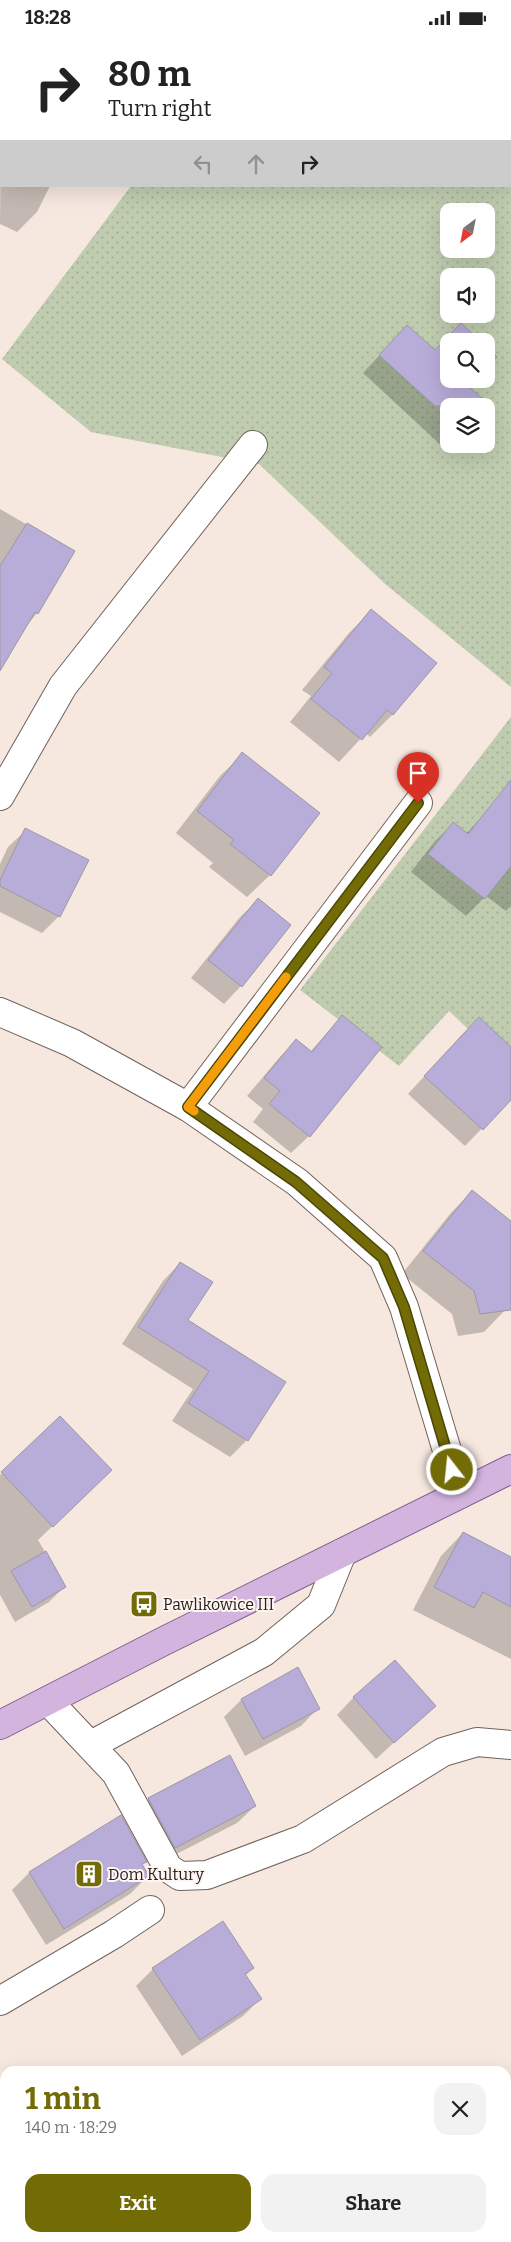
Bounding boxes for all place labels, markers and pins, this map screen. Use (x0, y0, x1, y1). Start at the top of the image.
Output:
pin (397, 752, 439, 803)
bus stop icon: Pawlikowice III (129, 1589, 159, 1619)
place label: Pawlikowice III (163, 1595, 274, 1614)
building icon: Dom Kultury (74, 1859, 104, 1889)
place label: Dom Kultury (108, 1865, 204, 1884)

